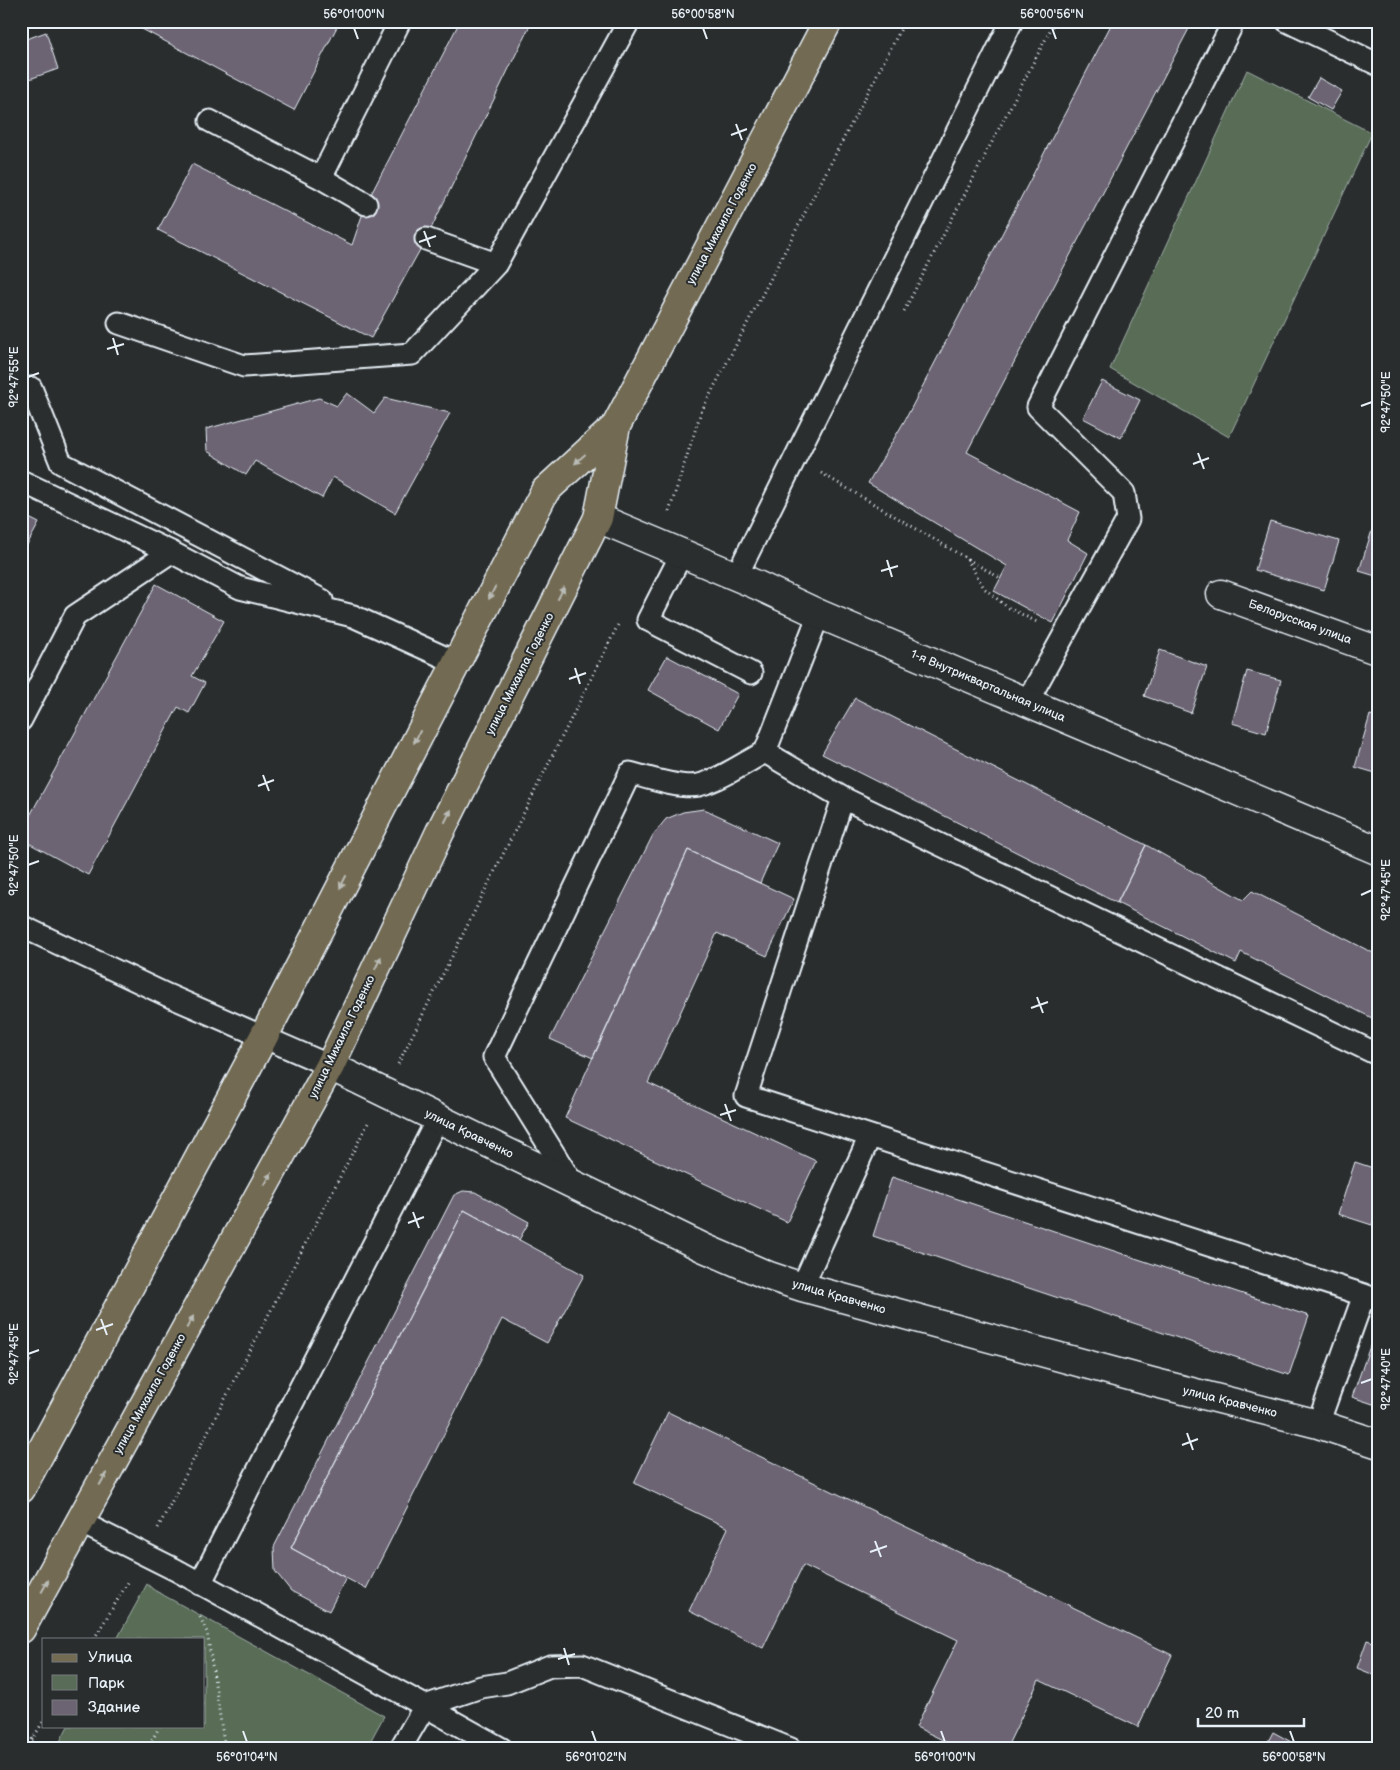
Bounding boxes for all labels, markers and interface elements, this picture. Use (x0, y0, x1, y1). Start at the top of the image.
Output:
text: 56°01'00"N (323, 7, 385, 22)
text: 56°00'58"N (671, 7, 735, 22)
text: 56°00'56"N (1020, 7, 1084, 22)
street label: улица Михаила Годенко (684, 161, 760, 287)
text: 92°47'55"E (7, 346, 22, 408)
text: 92°47'50"E (1379, 371, 1394, 433)
one-way arrow (575, 453, 587, 465)
one-way arrow (488, 585, 496, 600)
one-way arrow (557, 586, 565, 600)
street label: Белорусская улица (1246, 596, 1354, 648)
street label: улица Михаила Годенко (483, 610, 557, 738)
street label: 1-я Внутриквартальная улица (908, 647, 1068, 725)
one-way arrow (413, 730, 421, 744)
one-way arrow (444, 809, 452, 823)
text: 92°47'50"E (7, 834, 22, 896)
text: 92°47'45"E (1379, 859, 1394, 921)
one-way arrow (339, 874, 347, 889)
one-way arrow (375, 956, 383, 970)
street label: улица Михаила Годенко (306, 973, 378, 1101)
street label: улица Кравченко (422, 1106, 516, 1162)
one-way arrow (264, 1172, 272, 1186)
street label: улица Кравченко (791, 1276, 887, 1318)
one-way arrow (185, 1315, 194, 1328)
text: 92°47'45"E (7, 1323, 22, 1385)
street label: улица Михаила Годенко (111, 1331, 189, 1457)
text: 92°47'40"E (1379, 1348, 1394, 1410)
street label: улица Кравченко (1181, 1383, 1279, 1421)
one-way arrow (99, 1472, 107, 1487)
one-way arrow (40, 1580, 49, 1593)
legend (42, 1638, 205, 1728)
text: Улица (88, 1648, 133, 1667)
text: Парк (88, 1674, 125, 1693)
scale bar (1198, 1695, 1304, 1727)
text: Здание (88, 1698, 140, 1717)
text: 20 m (1205, 1704, 1239, 1723)
text: 56°01'04"N (216, 1750, 278, 1765)
text: 56°01'02"N (565, 1750, 627, 1765)
text: 56°01'00"N (914, 1750, 976, 1765)
text: 56°00'58"N (1262, 1750, 1326, 1765)

